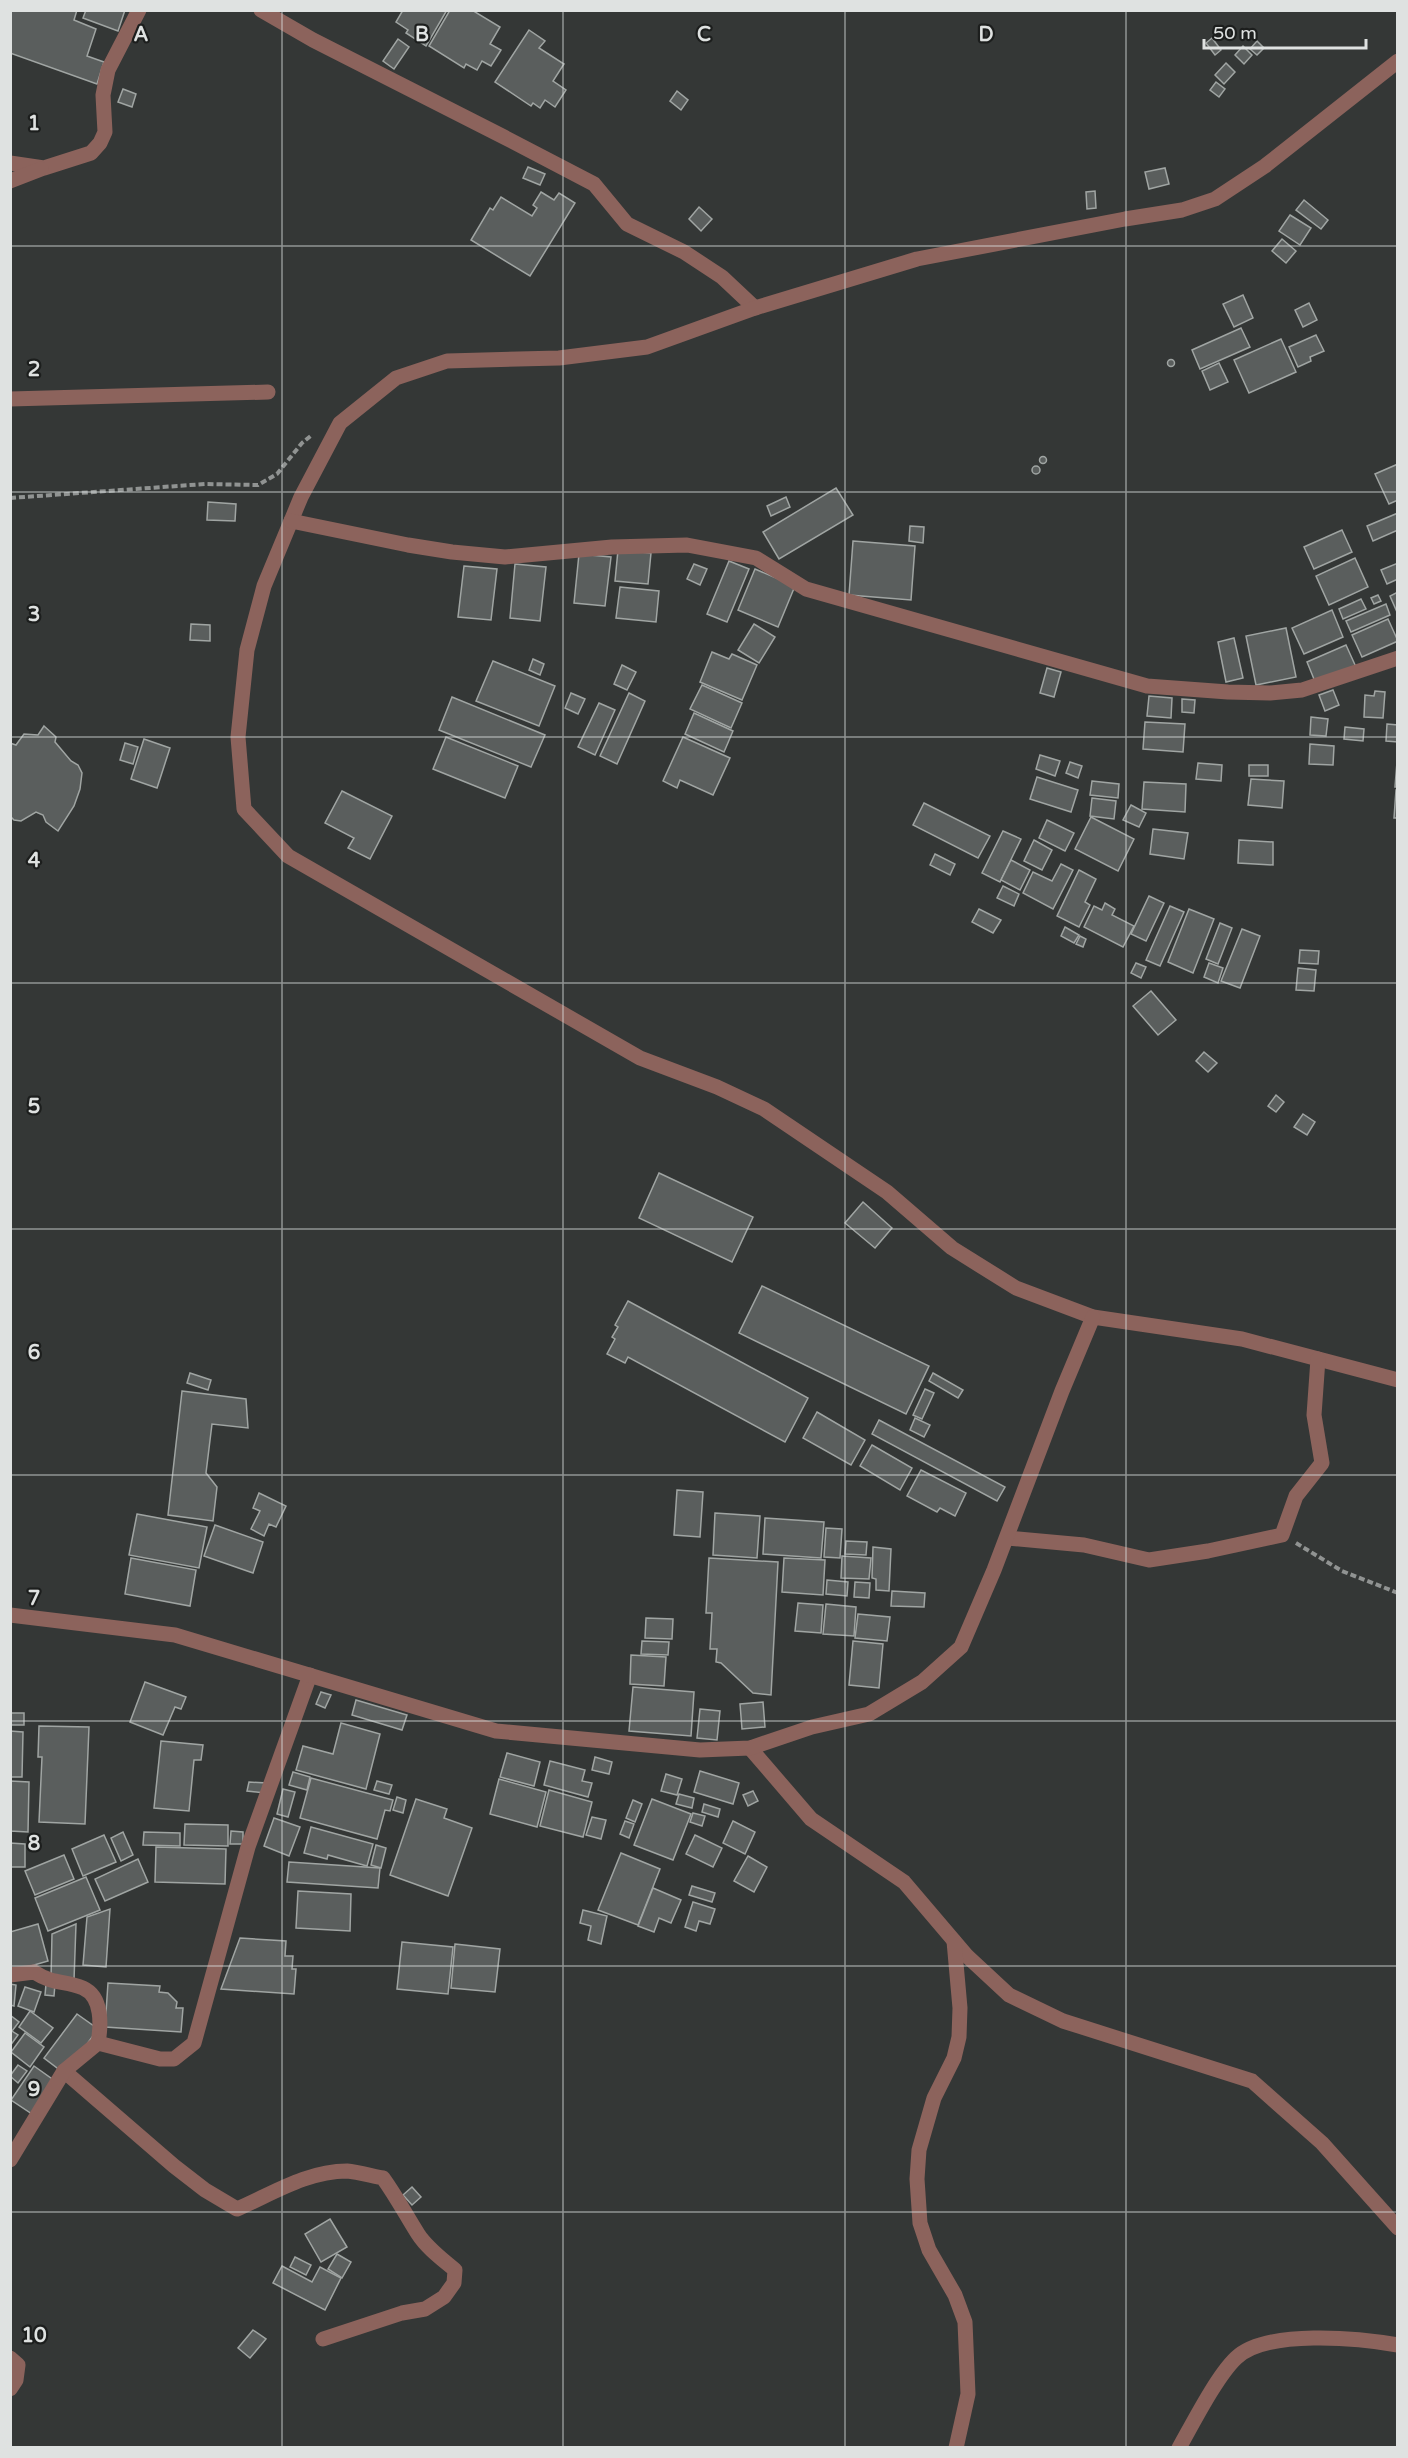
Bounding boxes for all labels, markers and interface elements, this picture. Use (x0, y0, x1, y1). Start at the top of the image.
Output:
scale bar (1204, 12, 1366, 50)
text: 50 m (1213, 22, 1257, 44)
text: A (134, 23, 149, 47)
text: B (415, 23, 429, 47)
text: C (697, 23, 711, 47)
text: D (978, 23, 994, 47)
text: 1 (28, 112, 40, 136)
text: 2 (28, 358, 40, 382)
text: 3 (28, 603, 40, 627)
text: 4 (28, 849, 41, 873)
text: 5 (28, 1095, 40, 1119)
text: 6 (28, 1341, 40, 1365)
text: 7 (28, 1587, 40, 1611)
text: 8 (28, 1832, 40, 1856)
text: 9 (28, 2078, 40, 2102)
text: 10 (21, 2324, 47, 2348)

